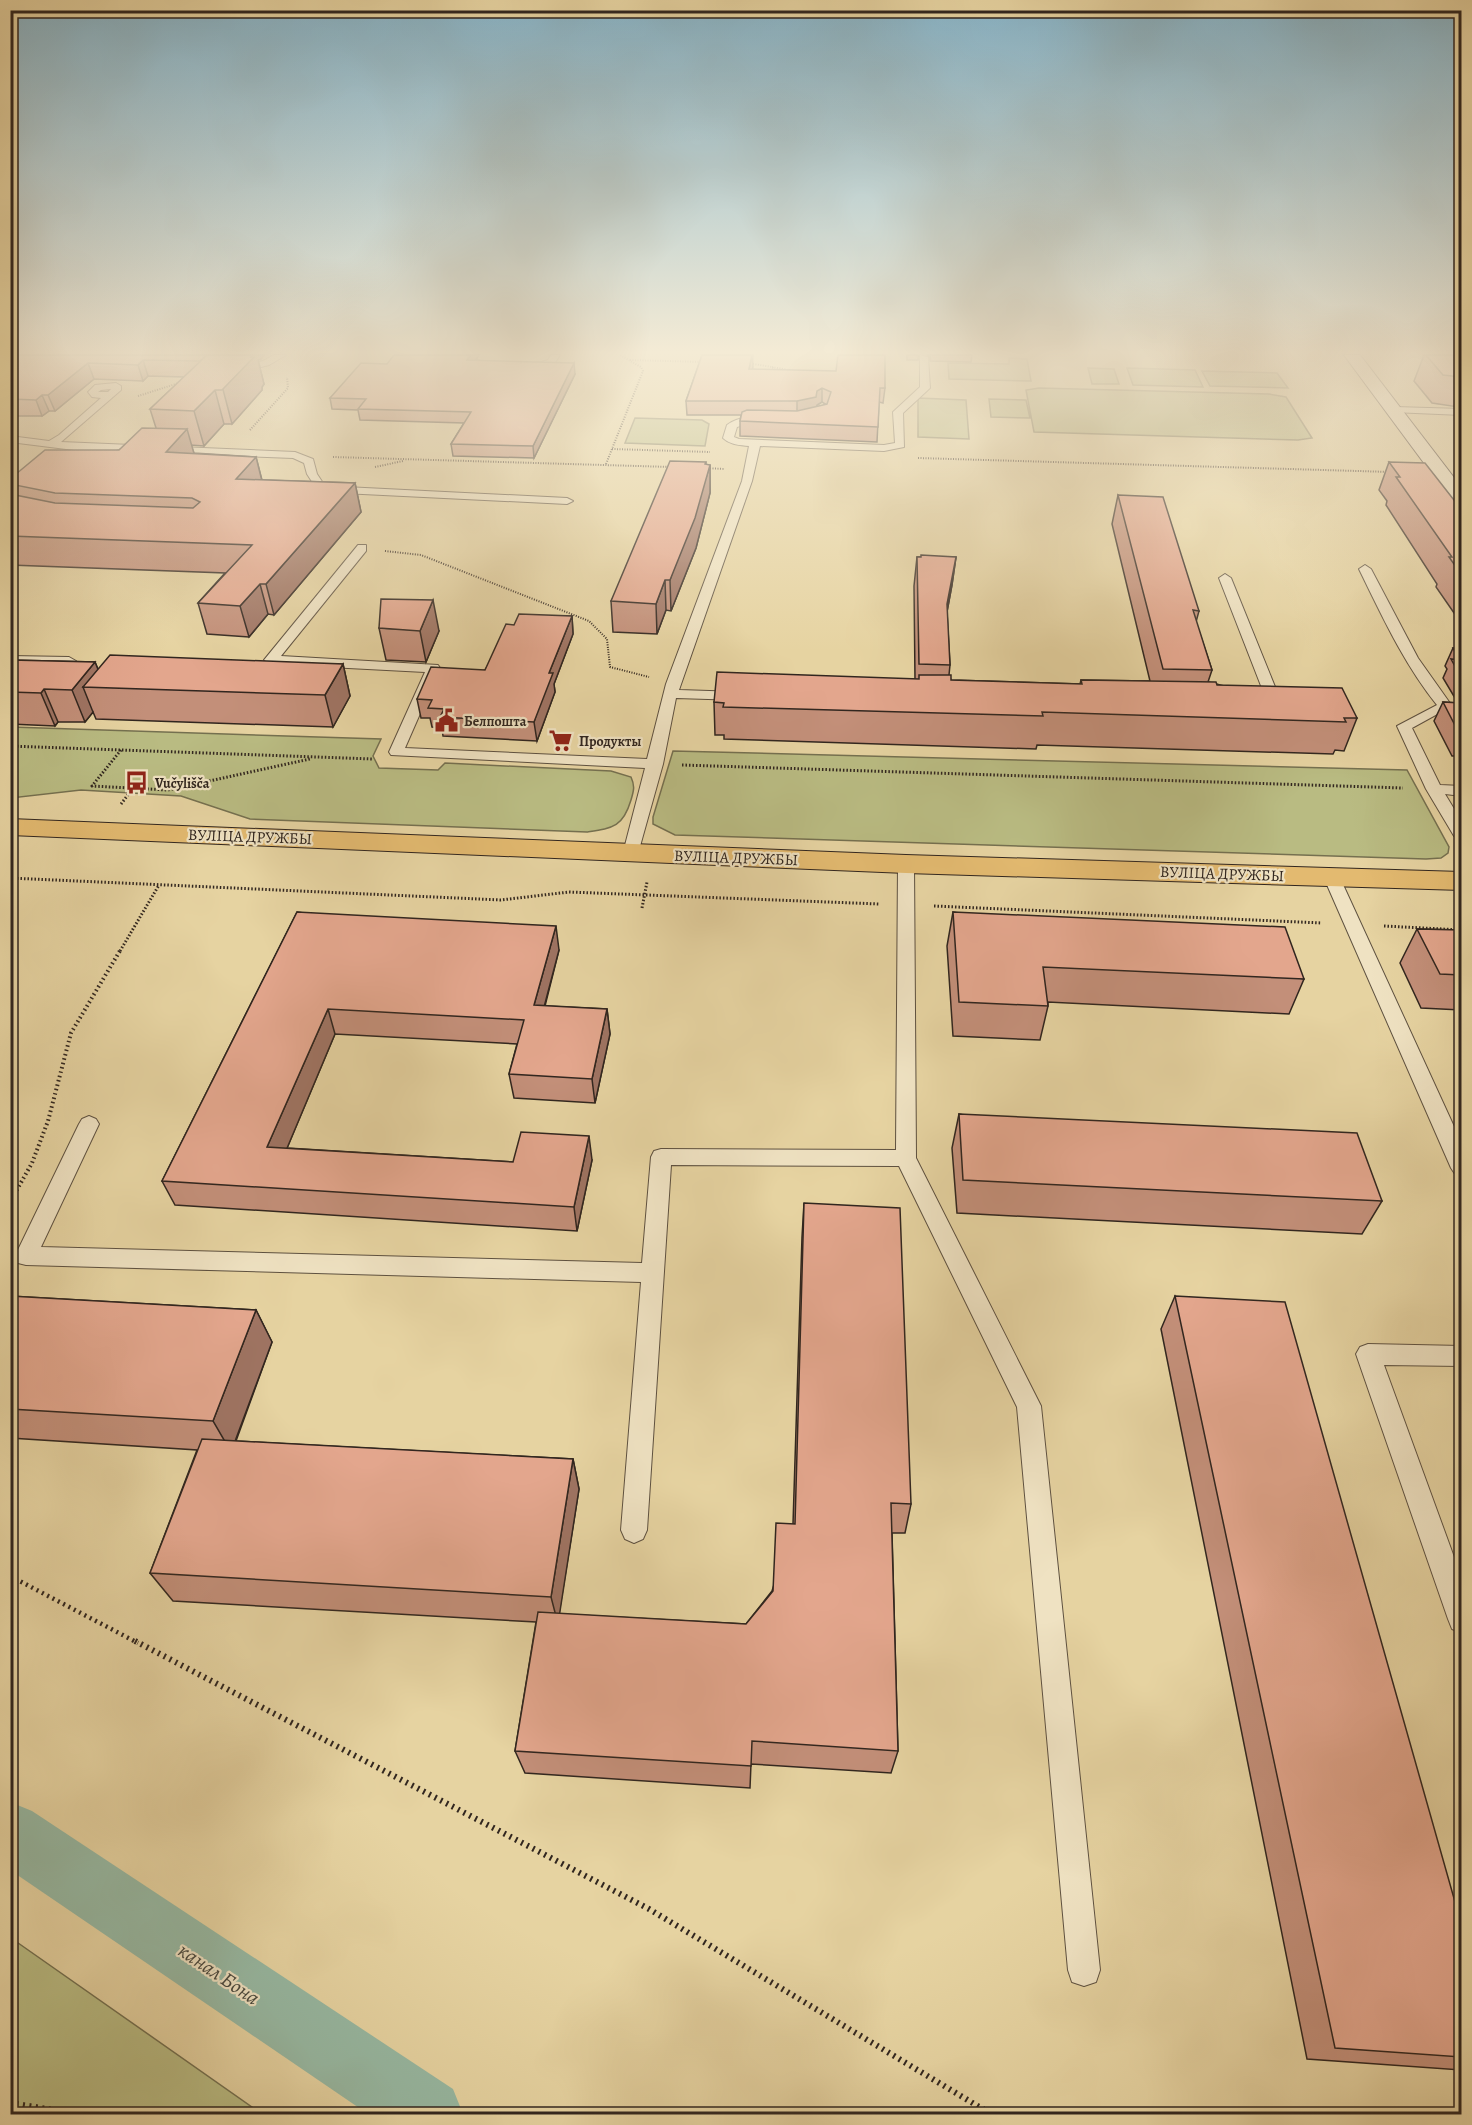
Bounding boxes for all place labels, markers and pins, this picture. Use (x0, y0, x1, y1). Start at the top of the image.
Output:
public building icon: Белпошта (433, 708, 459, 734)
place label: Белпошта (464, 712, 527, 731)
supermarket icon: Продукты (548, 728, 574, 754)
place label: Продукты (579, 732, 641, 751)
bus stop icon: Vučylišča (124, 770, 150, 796)
place label: Vučylišča (154, 774, 210, 793)

